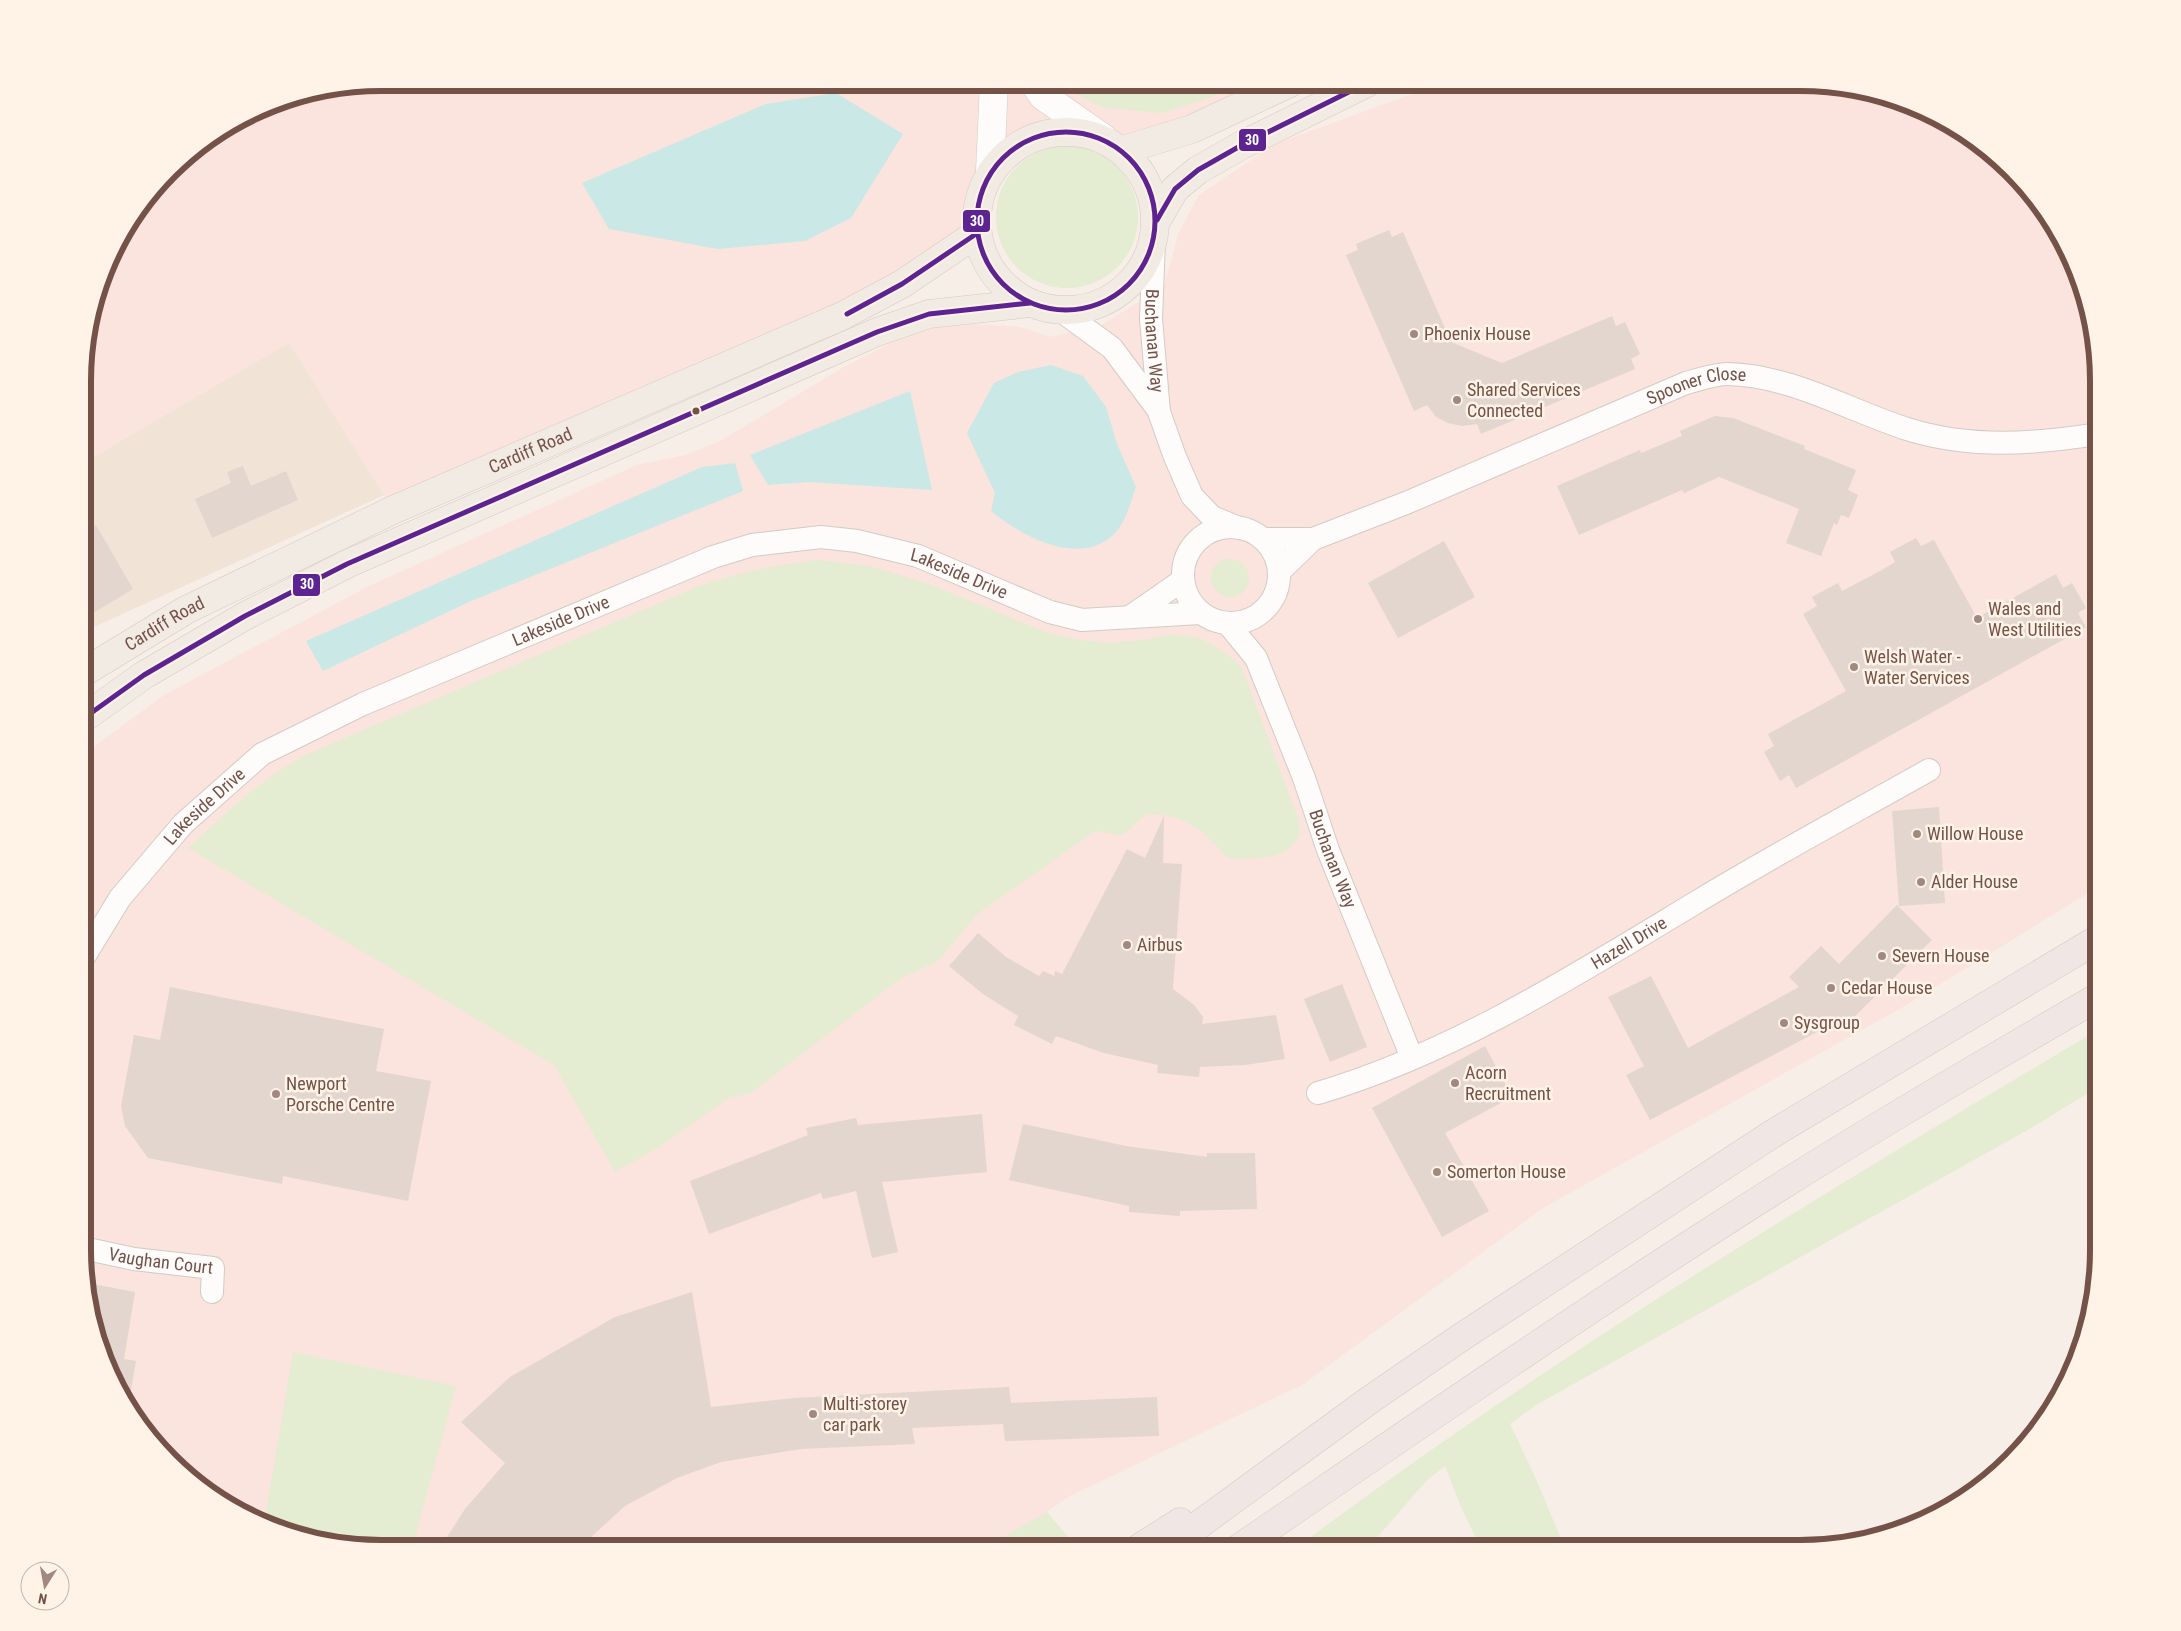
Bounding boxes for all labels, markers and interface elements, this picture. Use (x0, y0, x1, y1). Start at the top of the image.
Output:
line badge: 30 (1238, 128, 1267, 152)
text: 30 (1245, 132, 1259, 148)
line badge: 30 (962, 209, 991, 233)
text: 30 (970, 213, 984, 229)
street label: Buchanan Way (1141, 289, 1168, 394)
place label: Phoenix House (1424, 323, 1531, 344)
marker: Phoenix House (1408, 328, 1420, 340)
street label: Spooner Close (1643, 363, 1747, 409)
place label: Shared Services Connected (1467, 379, 1581, 421)
marker: Shared Services Connected (1451, 394, 1463, 406)
unlabelled marker (691, 406, 701, 416)
street label: Cardiff Road (485, 423, 575, 477)
street label: Lakeside Drive (909, 544, 1011, 603)
line badge: 30 (292, 573, 321, 597)
text: 30 (300, 576, 314, 592)
street label: Lakeside Drive (509, 591, 612, 650)
street label: Cardiff Road (121, 592, 208, 655)
place label: Wales and West Utilities (1988, 598, 2081, 640)
marker: Wales and West Utilities (1972, 613, 1984, 625)
place label: Welsh Water - Water Services (1864, 646, 1970, 688)
marker: Welsh Water - Water Services (1848, 661, 1860, 673)
street label: Lakeside Drive (159, 763, 249, 849)
street label: Buchanan Way (1305, 807, 1361, 911)
place label: Willow House (1927, 823, 2024, 844)
marker: Willow House (1911, 828, 1923, 840)
place label: Alder House (1931, 871, 2018, 892)
marker: Alder House (1915, 876, 1927, 888)
street label: Hazell Drive (1587, 912, 1670, 973)
place label: Airbus (1137, 934, 1183, 955)
marker: Airbus (1121, 939, 1133, 951)
place label: Severn House (1892, 945, 1990, 966)
marker: Severn House (1876, 950, 1888, 962)
place label: Cedar House (1841, 977, 1932, 998)
marker: Cedar House (1825, 982, 1837, 994)
place label: Sysgroup (1794, 1012, 1860, 1033)
marker: Sysgroup (1778, 1017, 1790, 1029)
place label: Acorn Recruitment (1465, 1062, 1551, 1104)
place label: Newport Porsche Centre (286, 1073, 395, 1115)
marker: Acorn Recruitment (1449, 1077, 1461, 1089)
marker: Newport Porsche Centre (270, 1088, 282, 1100)
place label: Somerton House (1447, 1161, 1566, 1182)
marker: Somerton House (1431, 1166, 1443, 1178)
street label: Vaughan Court (107, 1243, 214, 1278)
place label: Multi-storey car park (823, 1393, 907, 1435)
marker: Multi-storey car park (807, 1408, 819, 1420)
north arrow (20, 1561, 70, 1611)
text: N (37, 1590, 48, 1607)

